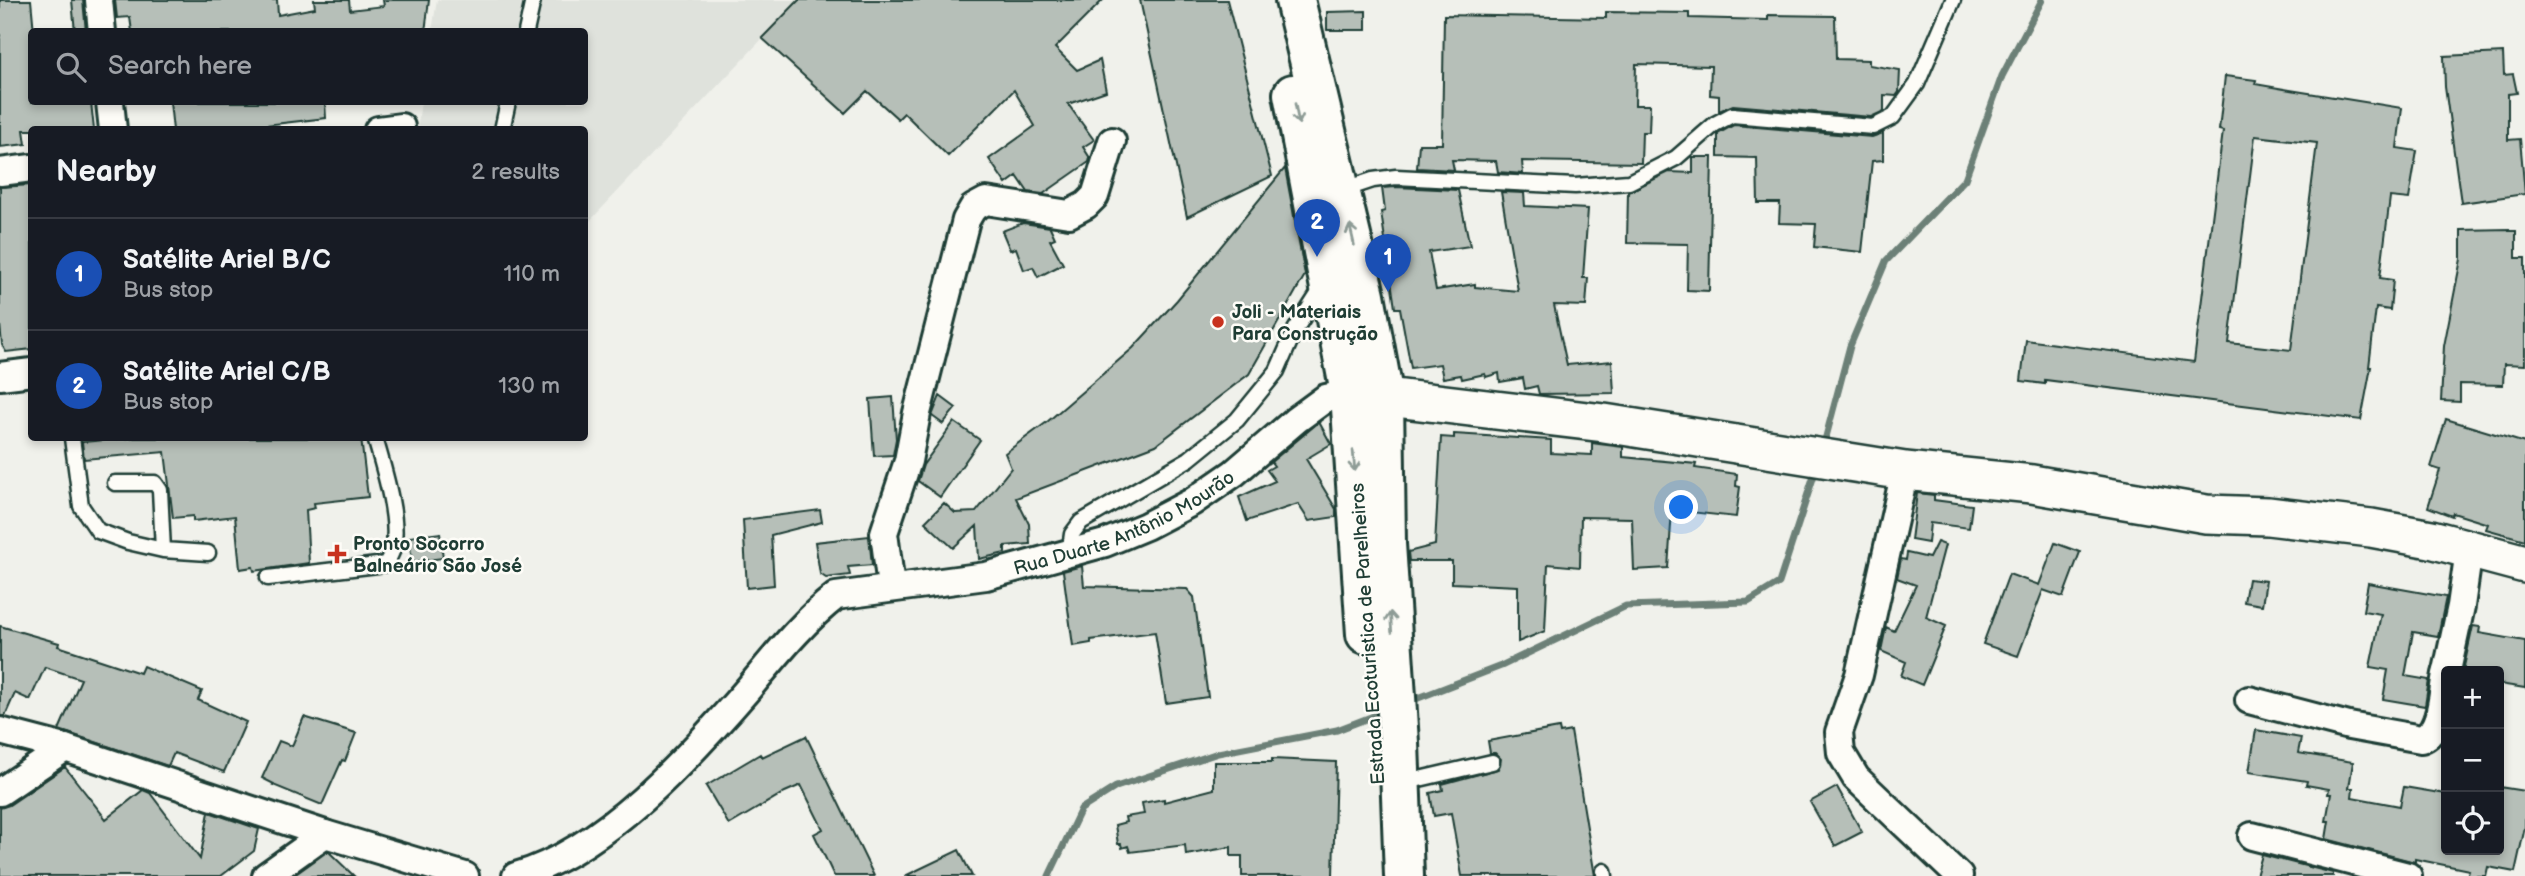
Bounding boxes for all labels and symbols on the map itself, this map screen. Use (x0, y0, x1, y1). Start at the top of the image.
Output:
one-way arrow (1291, 102, 1304, 125)
pin: 2 (1294, 199, 1340, 257)
one-way arrow (1344, 224, 1358, 247)
pin: 1 (1365, 234, 1411, 292)
place label: Joli - Materiais Para Construção (1232, 301, 1378, 346)
marker: Joli - Materiais Para Construção (1210, 314, 1226, 330)
one-way arrow (1348, 449, 1361, 472)
street label: Rua Duarte Antônio Mourão (1011, 466, 1239, 581)
street label: Estrada Ecoturistica de Parelheiros (1346, 482, 1391, 786)
your location (1664, 490, 1698, 524)
place label: Pronto Socorro Balneário São José (353, 533, 522, 578)
marker: Pronto Socorro Balneário São José (327, 544, 347, 564)
one-way arrow (1384, 612, 1397, 634)

